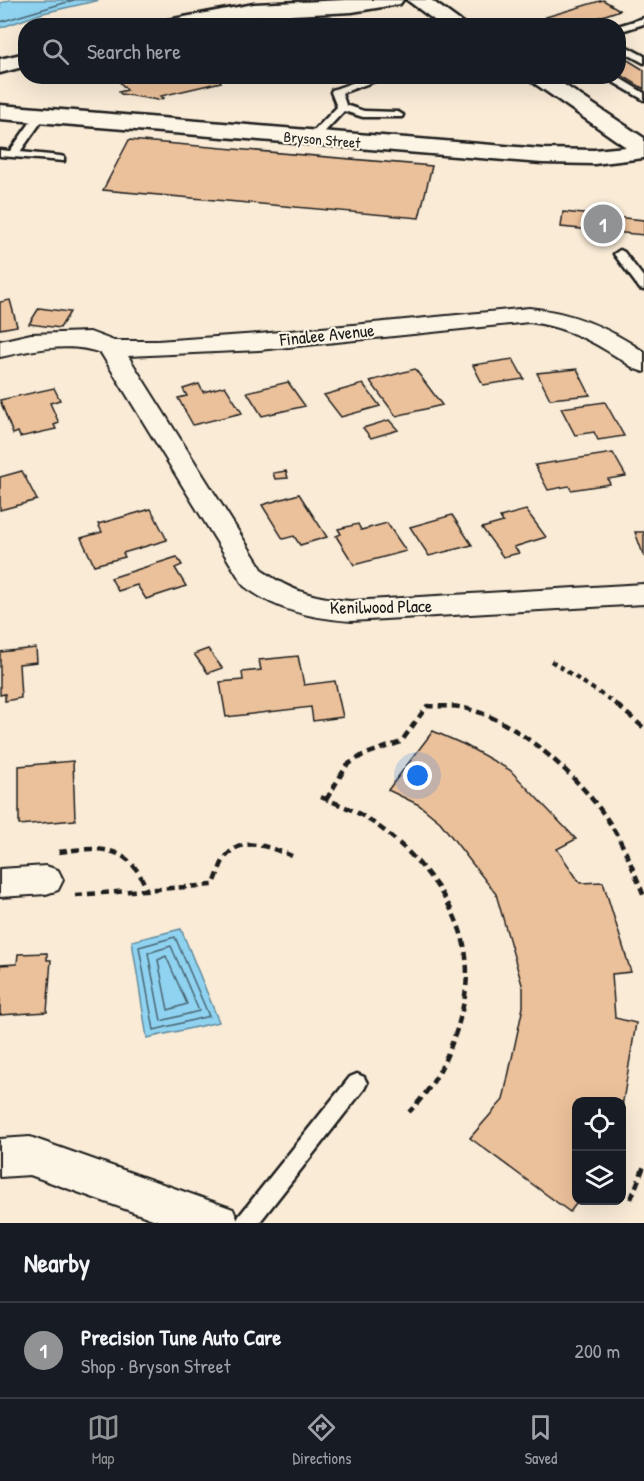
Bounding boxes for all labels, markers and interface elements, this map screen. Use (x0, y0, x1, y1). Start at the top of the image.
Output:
search box (18, 18, 626, 84)
icon: search (39, 35, 72, 68)
text: Search here (87, 36, 181, 66)
street label: Bryson Street (283, 126, 362, 153)
pin: 1 (584, 202, 622, 246)
street label: Finalee Avenue (277, 317, 375, 352)
street label: Kenilwood Place (330, 593, 432, 620)
your location (403, 761, 432, 790)
map controls (572, 1097, 626, 1205)
button: locate (572, 1097, 626, 1151)
button: layers (572, 1151, 626, 1205)
text: Nearby (24, 1245, 90, 1280)
text: Precision Tune Auto Care (81, 1322, 281, 1352)
text: 1 (40, 1337, 47, 1364)
text: 200 m (575, 1337, 620, 1364)
text: Shop · Bryson Street (81, 1352, 231, 1379)
tab: Map (87, 1411, 120, 1469)
tab: Directions (293, 1411, 351, 1469)
tab: Saved (524, 1411, 557, 1469)

